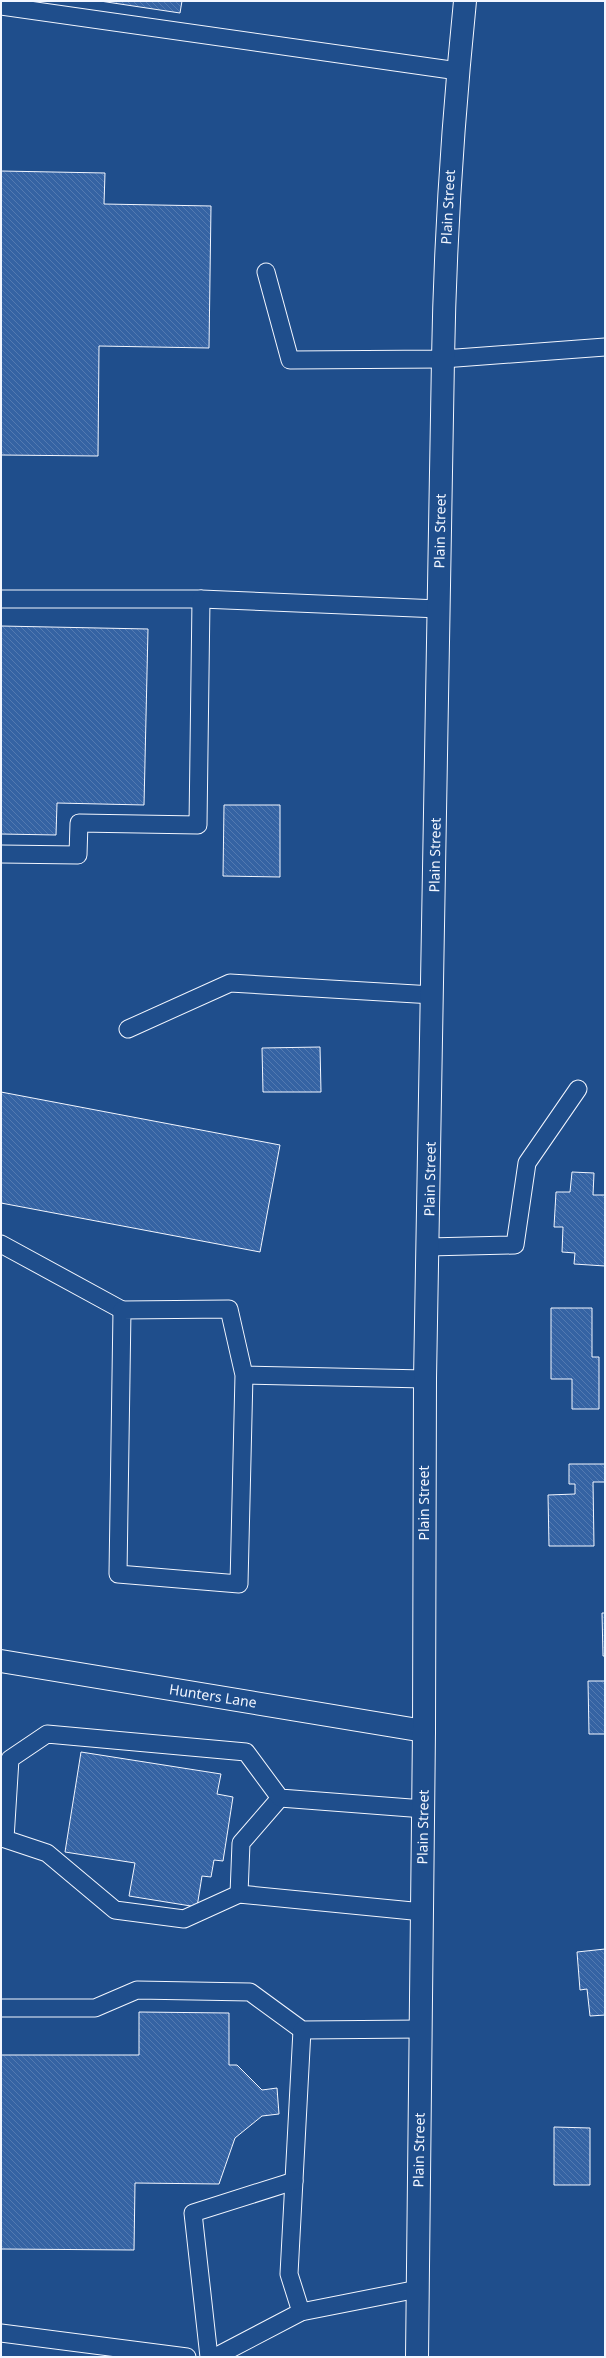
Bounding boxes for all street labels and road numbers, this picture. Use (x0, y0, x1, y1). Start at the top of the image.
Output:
street label: Plain Street (436, 169, 459, 245)
street label: Plain Street (429, 493, 450, 569)
street label: Plain Street (424, 817, 445, 893)
street label: Plain Street (419, 1141, 440, 1217)
street label: Plain Street (414, 1466, 433, 1540)
street label: Hunters Lane (168, 1679, 258, 1712)
street label: Plain Street (412, 1789, 433, 1865)
street label: Plain Street (408, 2112, 429, 2188)

